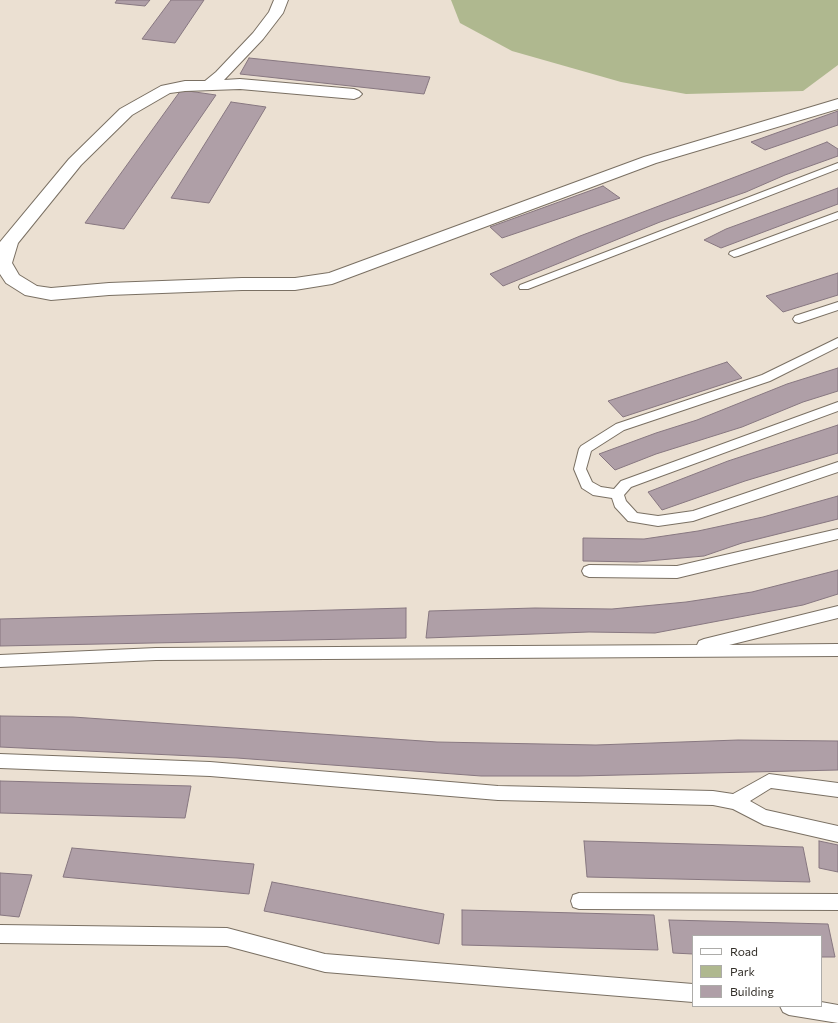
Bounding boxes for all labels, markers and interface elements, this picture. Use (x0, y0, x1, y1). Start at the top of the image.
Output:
legend (692, 935, 822, 1007)
text: Road (730, 944, 758, 958)
text: Park (730, 964, 755, 978)
text: Building (730, 984, 774, 998)

